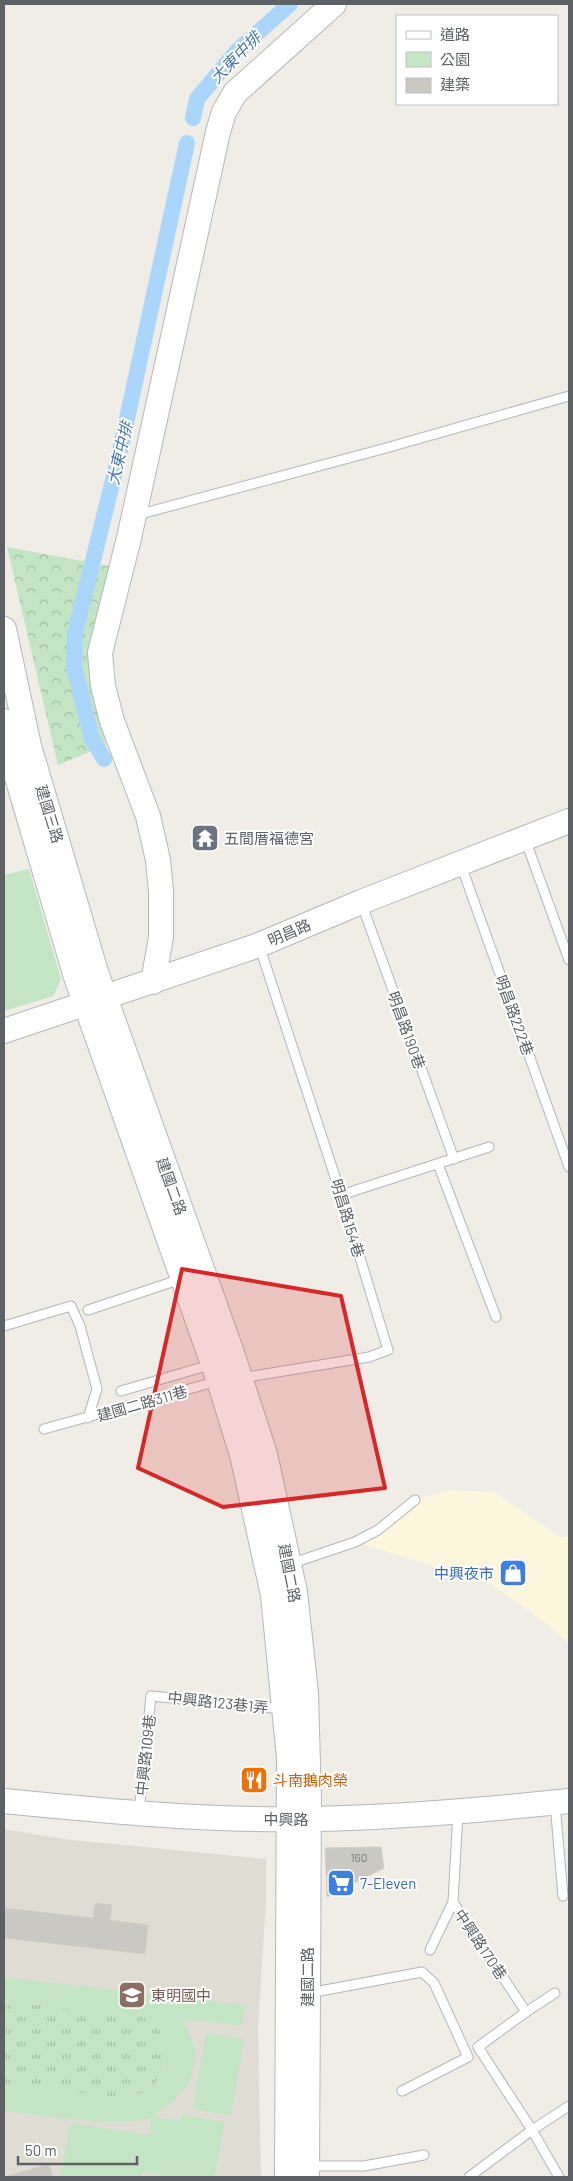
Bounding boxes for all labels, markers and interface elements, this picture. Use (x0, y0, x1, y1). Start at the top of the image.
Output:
legend (396, 15, 558, 105)
text: 道路 (440, 25, 470, 43)
water label: 大東中排 (206, 26, 265, 87)
text: 公園 (440, 50, 470, 68)
text: 建築 (440, 75, 470, 93)
water label: 大東中排 (103, 418, 136, 486)
street label: 建國三路 (33, 783, 67, 845)
temple icon: 五間厝福德宮 (190, 823, 220, 853)
place label: 五間厝福德宮 (224, 829, 314, 847)
street label: 明昌路 (265, 915, 313, 949)
street label: 明昌路222巷 (492, 972, 538, 1058)
street label: 明昌路190巷 (385, 989, 429, 1071)
street label: 建國二路 (153, 1155, 191, 1217)
street label: 明昌路154巷 (328, 1177, 368, 1259)
street label: 建國二路311巷 (95, 1382, 189, 1424)
street label: 建國二路 (275, 1542, 305, 1604)
shop icon: 中興夜市 (498, 1558, 528, 1588)
place label: 中興夜市 (434, 1564, 494, 1582)
street label: 中興路123巷1弄 (167, 1688, 269, 1716)
street label: 中興路109巷 (132, 1714, 158, 1796)
restaurant icon: 斗南鵝肉榮 (239, 1765, 269, 1795)
place label: 斗南鵝肉榮 (273, 1771, 348, 1789)
street label: 中興路 (263, 1810, 309, 1828)
house number: 160 (350, 1850, 368, 1864)
supermarket icon: 7-Eleven (326, 1868, 356, 1898)
place label: 7-Eleven (360, 1874, 416, 1892)
street label: 中興路170巷 (451, 1905, 511, 1983)
street label: 建國二路 (298, 1947, 316, 2007)
school or university icon: 東明國中 (117, 1980, 147, 2010)
place label: 東明國中 (151, 1986, 211, 2004)
scale bar (18, 2134, 136, 2166)
text: 50 m (25, 2141, 57, 2159)

